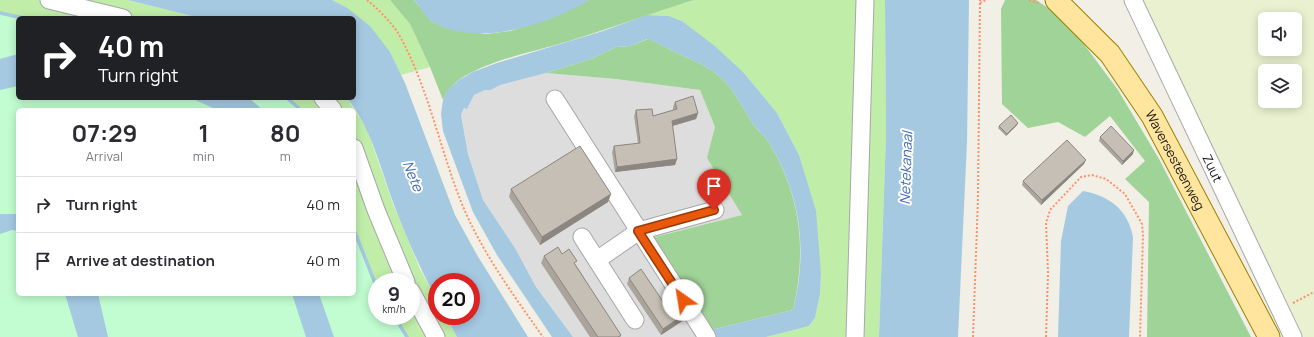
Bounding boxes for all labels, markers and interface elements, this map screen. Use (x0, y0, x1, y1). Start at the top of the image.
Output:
map controls (1258, 12, 1302, 108)
button: sound (1258, 12, 1302, 56)
text: 40 m (98, 27, 164, 65)
icon: right (32, 32, 84, 84)
text: Turn right (98, 63, 179, 87)
button: layers (1258, 64, 1302, 108)
street label: Waversesteenweg (1141, 107, 1209, 213)
text: 07:29 (71, 116, 137, 149)
text: 1 (198, 116, 209, 149)
text: 80 (270, 116, 301, 149)
water label: Netekanaal (895, 129, 916, 205)
text: Arrival (86, 147, 123, 165)
text: min (193, 147, 215, 165)
text: m (280, 147, 291, 165)
street label: Zuut (1198, 151, 1227, 185)
water label: Nete (399, 158, 428, 195)
pin (697, 169, 731, 210)
icon: arrive (703, 175, 725, 197)
icon: right (32, 194, 54, 216)
text: Turn right (66, 194, 137, 215)
text: 40 m (306, 194, 340, 215)
icon: arrive (32, 250, 54, 272)
text: Arrive at destination (66, 250, 215, 271)
text: 40 m (306, 250, 340, 271)
speed limit sign: 20 (428, 273, 480, 325)
position arrow (662, 279, 704, 321)
text: 9 (388, 280, 400, 307)
text: km/h (382, 302, 406, 316)

